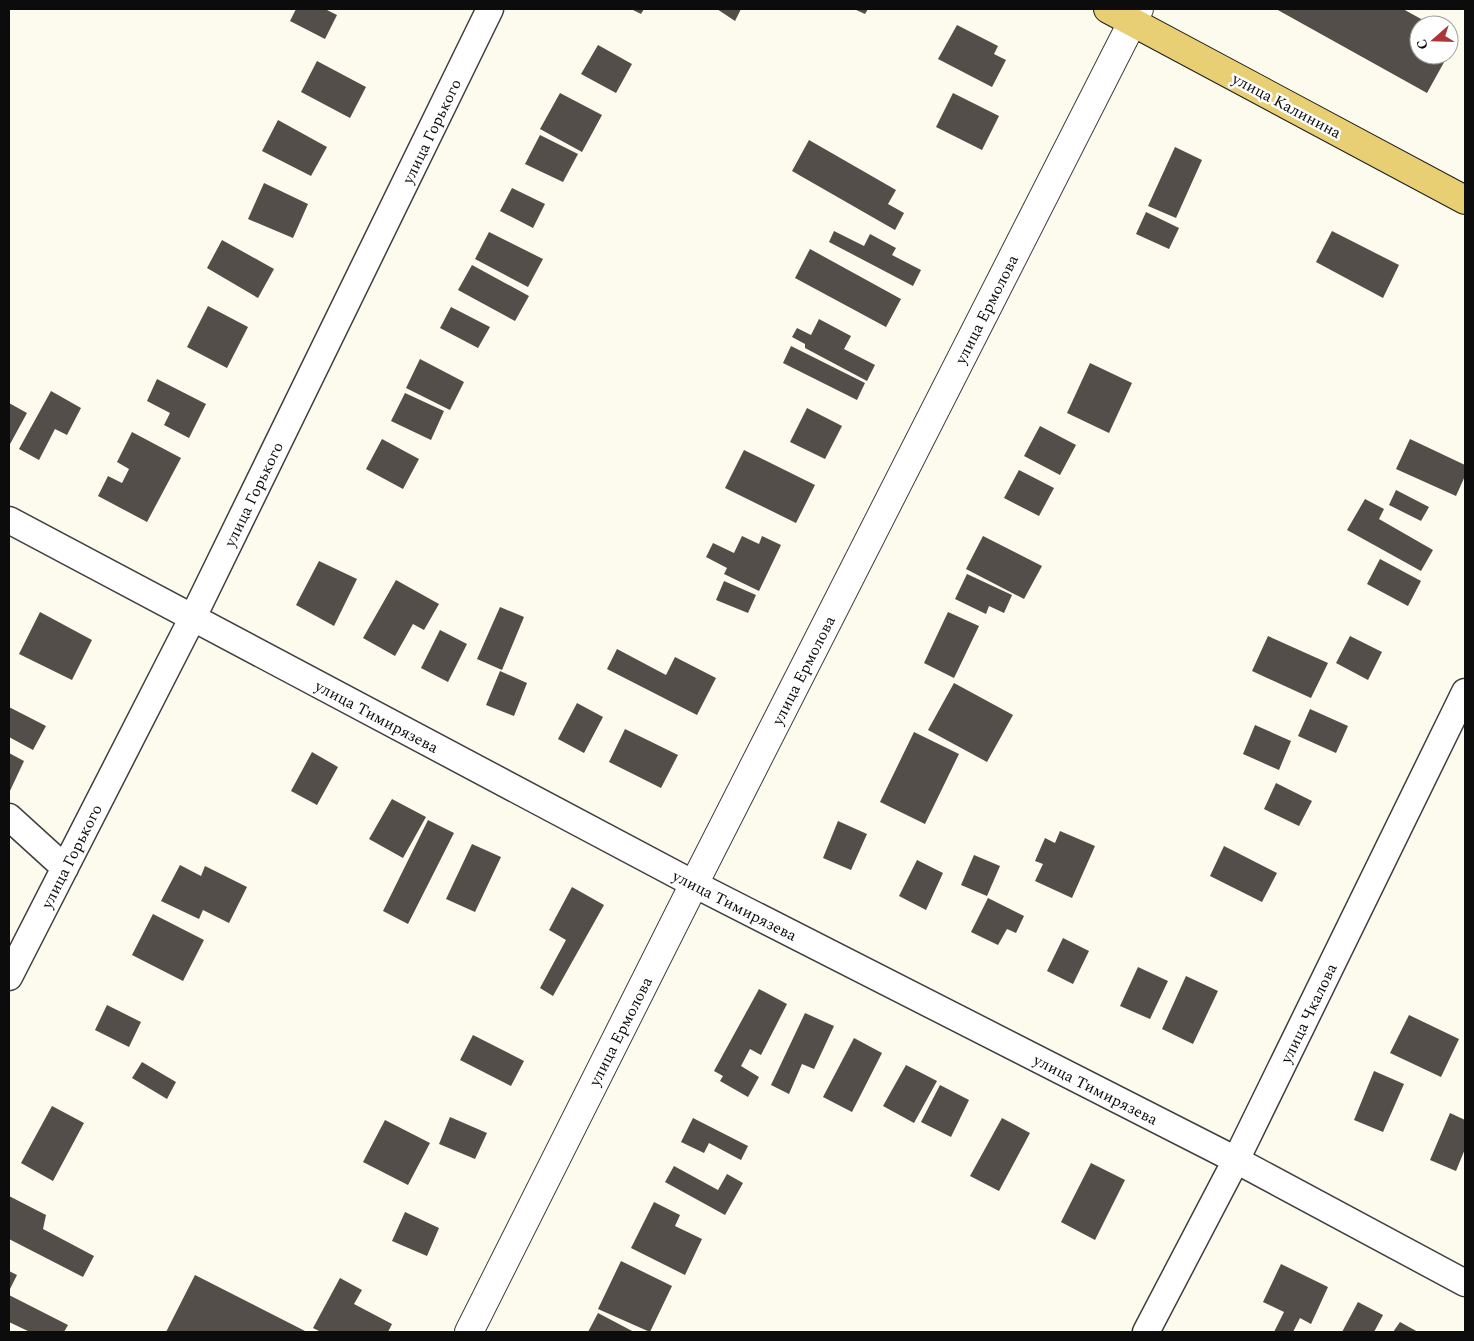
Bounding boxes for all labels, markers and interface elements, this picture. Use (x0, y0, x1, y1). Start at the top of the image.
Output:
north arrow (1409, 15, 1459, 65)
text: С (1411, 36, 1434, 53)
street label: улица Калинина (1227, 66, 1346, 145)
street label: улица Горького (396, 75, 468, 189)
street label: улица Ермолова (948, 250, 1025, 369)
street label: улица Горького (218, 438, 290, 552)
street label: улица Ермолова (765, 611, 842, 730)
street label: улица Тимирязева (310, 674, 443, 760)
street label: улица Горького (35, 800, 109, 914)
street label: улица Тимирязева (667, 864, 801, 948)
street label: улица Чкалова (1274, 959, 1344, 1069)
street label: улица Ермолова (582, 972, 659, 1091)
street label: улица Тимирязева (1028, 1048, 1162, 1132)

